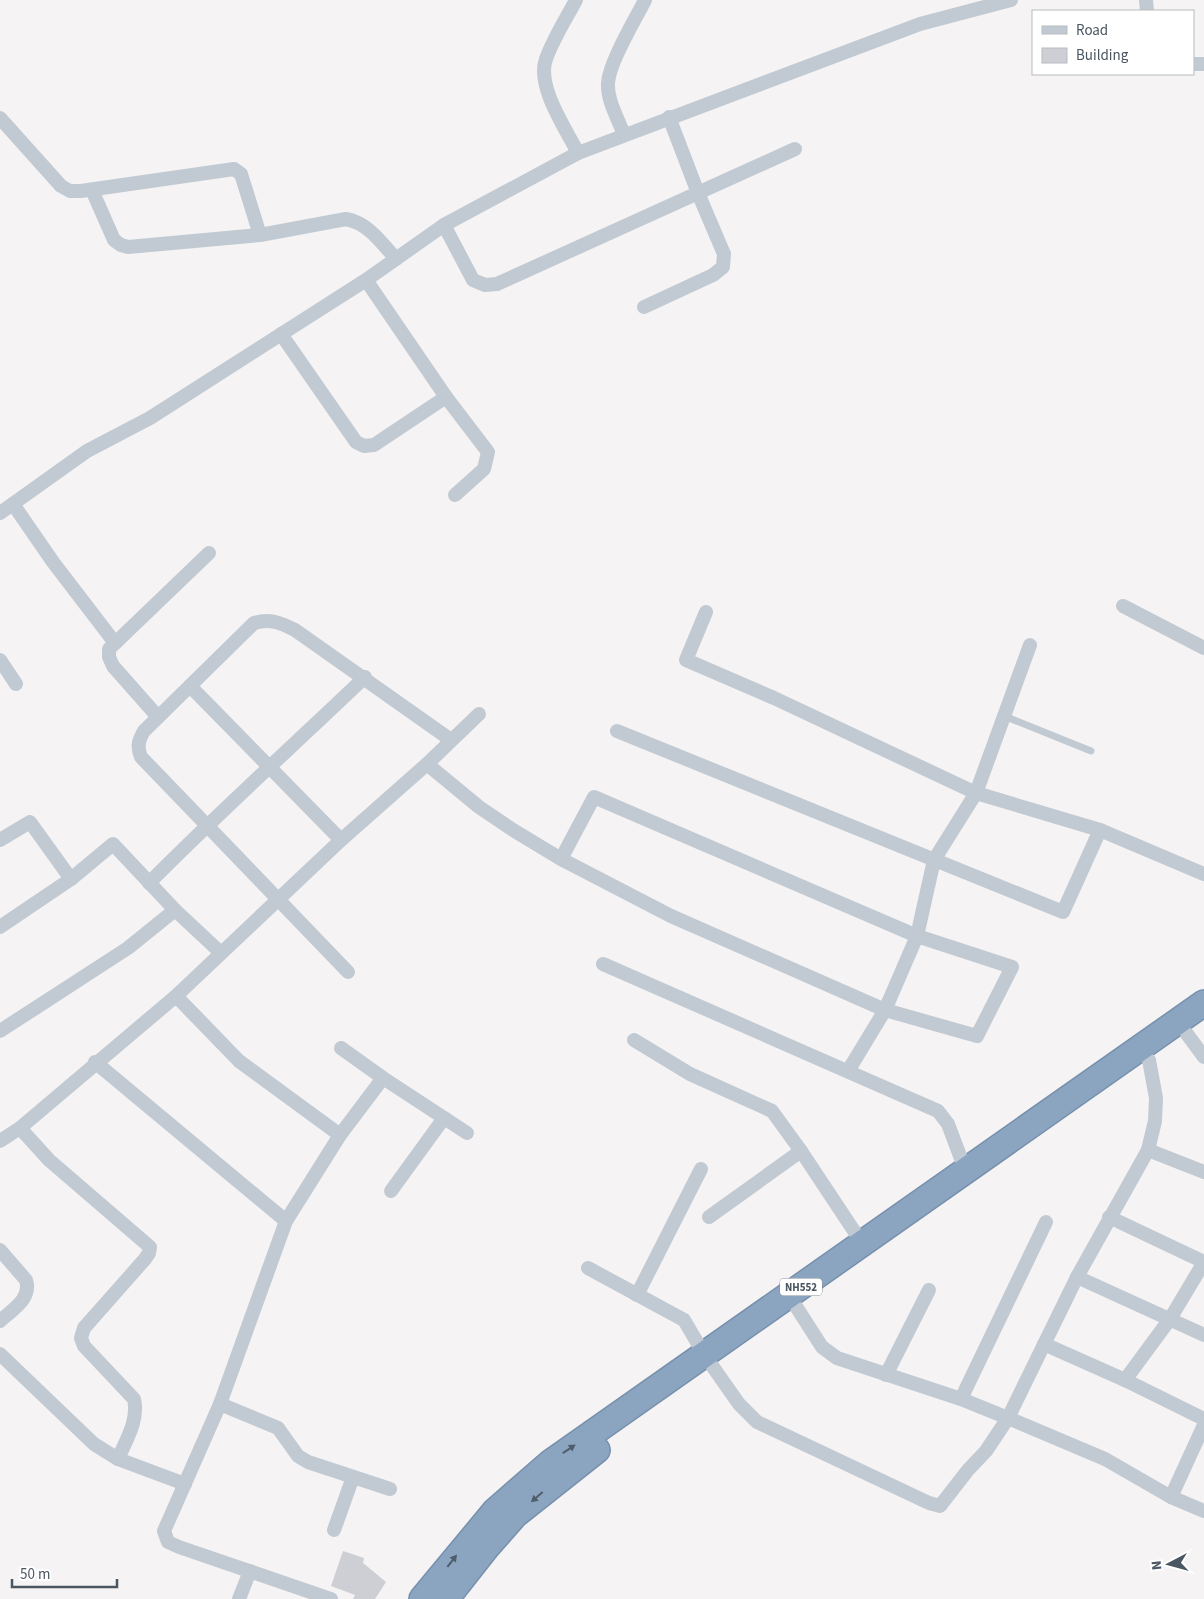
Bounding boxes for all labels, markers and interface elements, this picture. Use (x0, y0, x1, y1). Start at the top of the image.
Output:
legend (1032, 10, 1194, 75)
text: Road (1076, 20, 1108, 41)
text: Building (1076, 45, 1129, 66)
road number: NH552 (780, 1278, 822, 1295)
one-way arrow (563, 1444, 576, 1454)
one-way arrow (530, 1491, 543, 1502)
north arrow (1144, 1539, 1194, 1589)
one-way arrow (447, 1555, 458, 1568)
scale bar (12, 1556, 118, 1588)
text: N (1147, 1560, 1167, 1571)
text: 50 m (20, 1564, 50, 1585)

